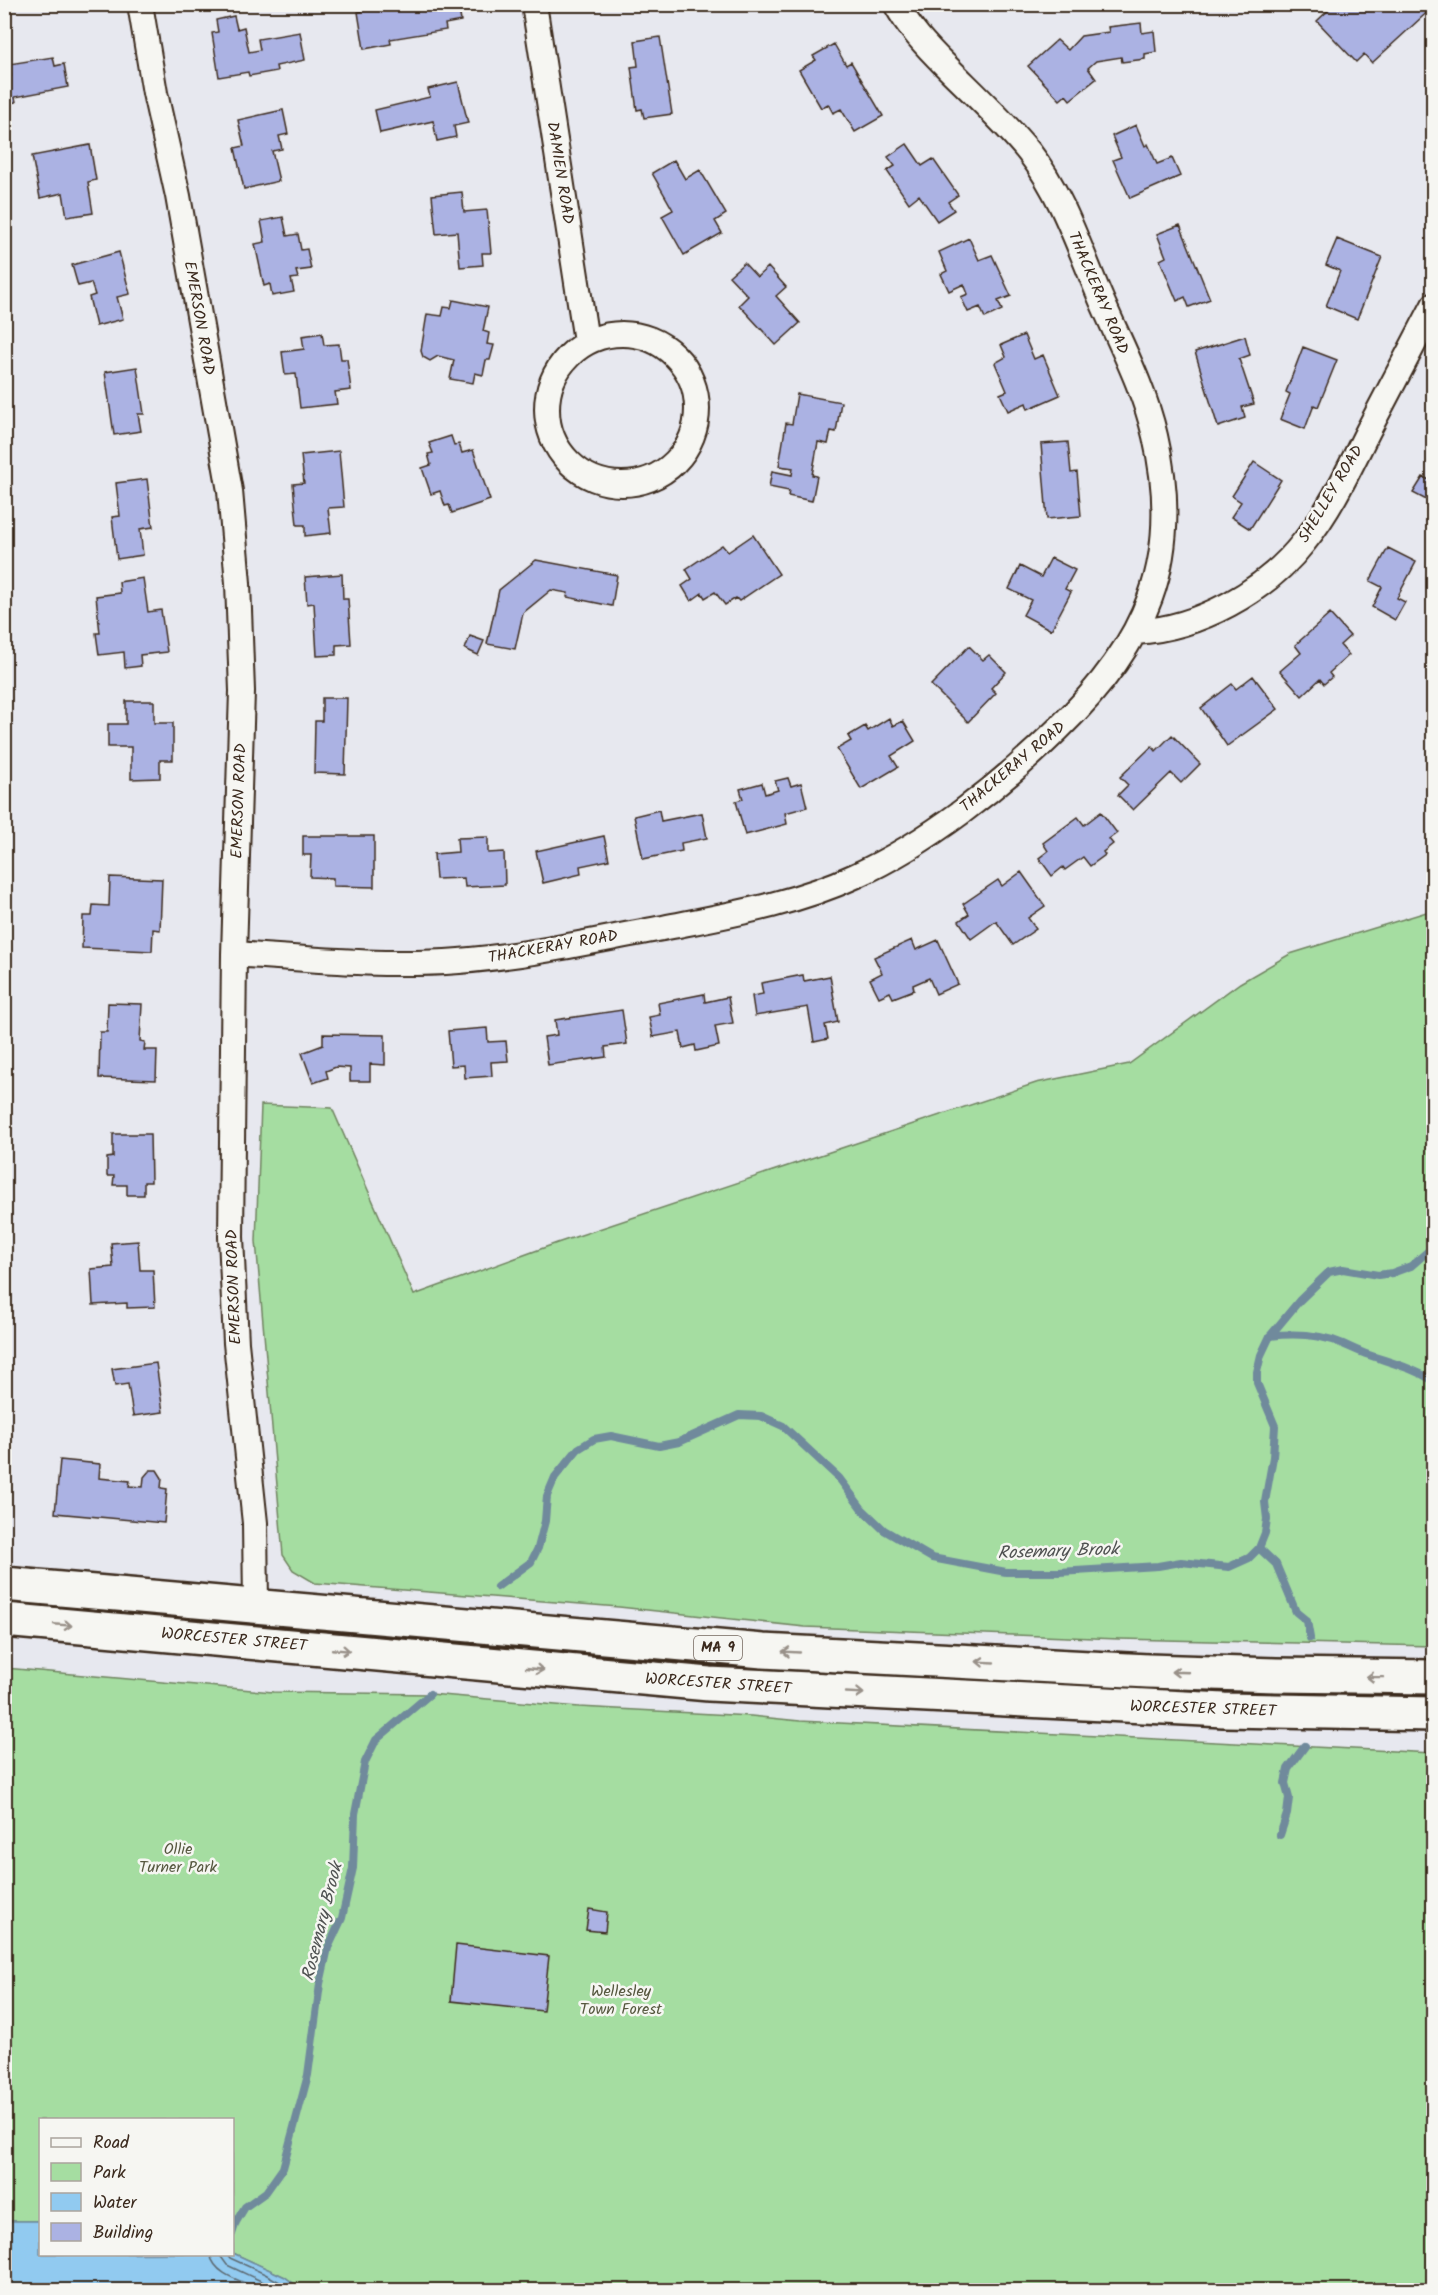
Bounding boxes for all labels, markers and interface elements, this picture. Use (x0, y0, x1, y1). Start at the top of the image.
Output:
street label: DAMIEN ROAD (540, 120, 580, 226)
street label: THACKERAY ROAD (1061, 228, 1135, 358)
street label: EMERSON ROAD (177, 259, 221, 377)
street label: SHELLEY ROAD (1292, 440, 1370, 548)
street label: THACKERAY ROAD (955, 715, 1071, 819)
street label: EMERSON ROAD (224, 743, 254, 859)
street label: THACKERAY ROAD (486, 923, 620, 971)
street label: EMERSON ROAD (219, 1229, 249, 1345)
water label: Rosemary Brook (997, 1535, 1122, 1569)
one-way arrow (52, 1620, 72, 1631)
street label: WORCESTER STREET (160, 1621, 309, 1659)
road number: MA 9 (694, 1636, 742, 1660)
one-way arrow (330, 1645, 350, 1656)
one-way arrow (781, 1647, 801, 1658)
one-way arrow (976, 1657, 996, 1668)
one-way arrow (524, 1664, 544, 1675)
street label: WORCESTER STREET (644, 1666, 793, 1702)
one-way arrow (1171, 1666, 1191, 1677)
one-way arrow (1366, 1671, 1386, 1683)
one-way arrow (844, 1687, 864, 1698)
street label: WORCESTER STREET (1129, 1694, 1278, 1724)
park label: Ollie Turner Park (139, 1837, 217, 1880)
water label: Rosemary Brook (294, 1857, 352, 1984)
park label: Wellesley Town Forest (580, 1979, 663, 2022)
legend (39, 2118, 234, 2256)
text: Road (93, 2129, 130, 2158)
text: Park (93, 2159, 126, 2188)
text: Water (93, 2189, 138, 2218)
text: Building (93, 2219, 153, 2248)

